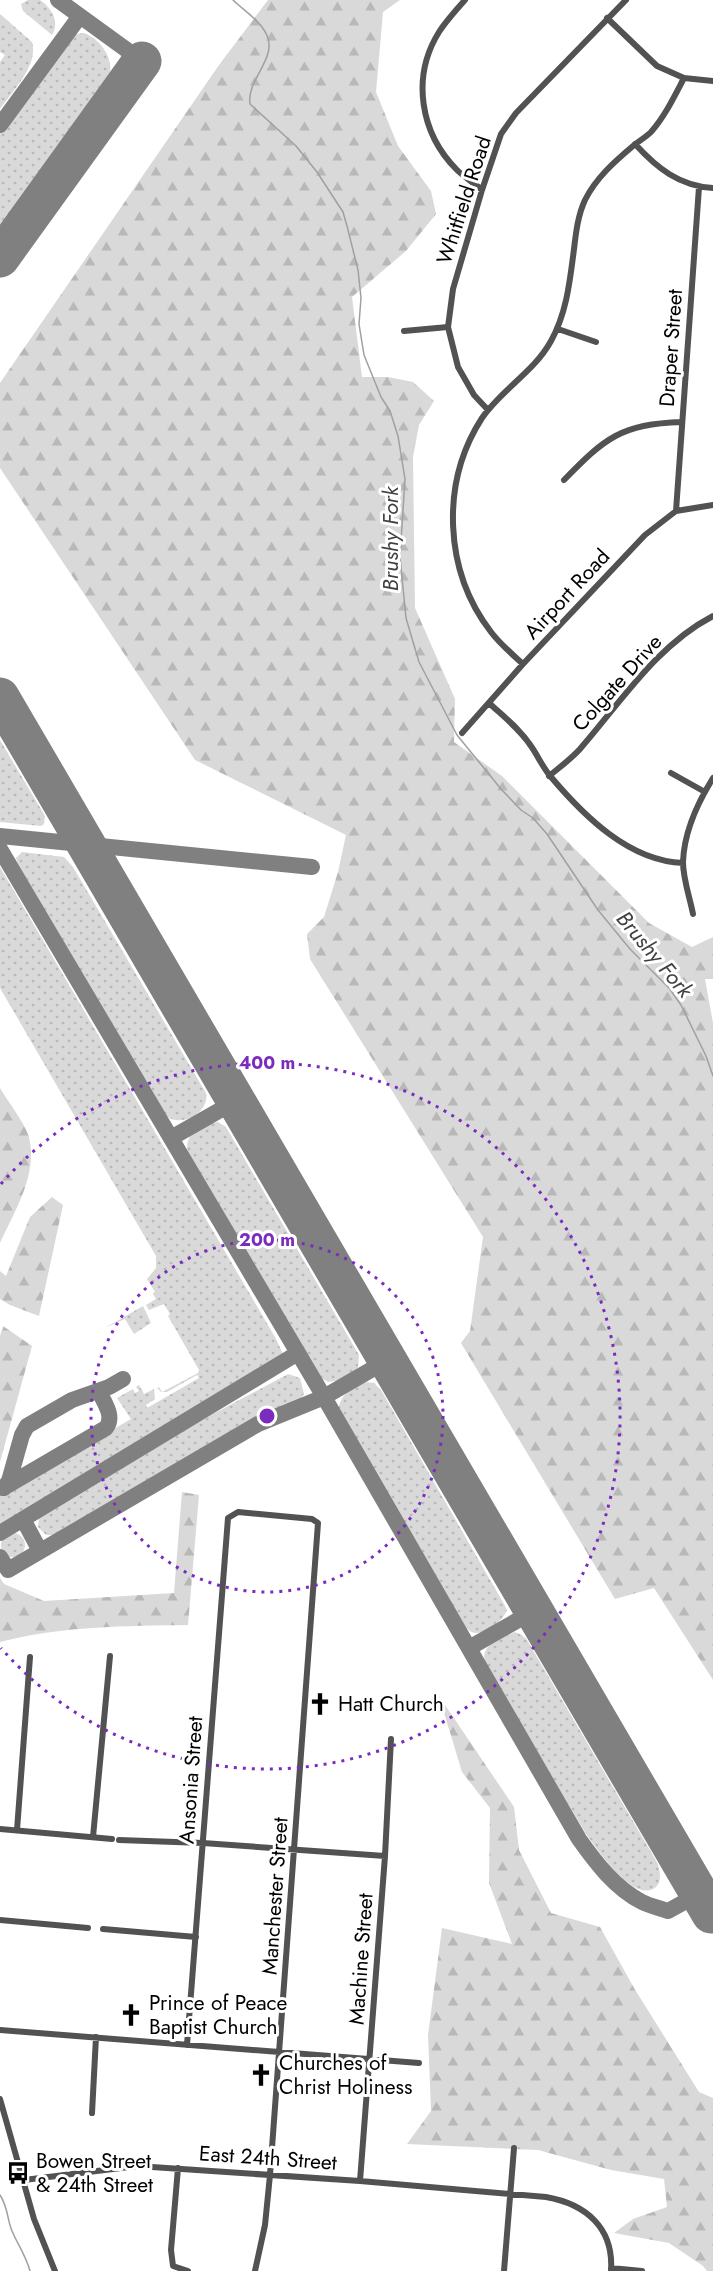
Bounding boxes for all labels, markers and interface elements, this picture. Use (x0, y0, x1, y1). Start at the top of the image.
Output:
street label: Whitfield Road (429, 132, 499, 268)
street label: Draper Street (652, 288, 690, 408)
water label: Brushy Fork (374, 485, 406, 591)
street label: Airport Road (517, 542, 617, 646)
street label: Colgate Drive (565, 628, 669, 738)
water label: Brushy Fork (609, 904, 702, 1006)
text: 400 m (239, 1050, 295, 1076)
text: 200 m (239, 1227, 295, 1253)
centre of rings (257, 1406, 277, 1426)
place label: Hatt Church (338, 1689, 444, 1719)
church icon: Hatt Church (307, 1691, 333, 1717)
street label: Ansonia Street (172, 1715, 210, 1845)
street label: Manchester Street (255, 1816, 295, 1976)
street label: Machine Street (341, 1892, 381, 2026)
place label: Prince of Peace Baptist Church (149, 1988, 288, 2042)
church icon: Prince of Peace Baptist Church (118, 2002, 144, 2028)
place label: Churches of Christ Holiness (279, 2048, 412, 2102)
church icon: Churches of Christ Holiness (248, 2062, 274, 2088)
street label: East 24th Street (198, 2138, 338, 2178)
place label: Bowen Street & 24th Street (36, 2146, 153, 2200)
bus stop icon: Bowen Street & 24th Street (5, 2160, 31, 2186)

